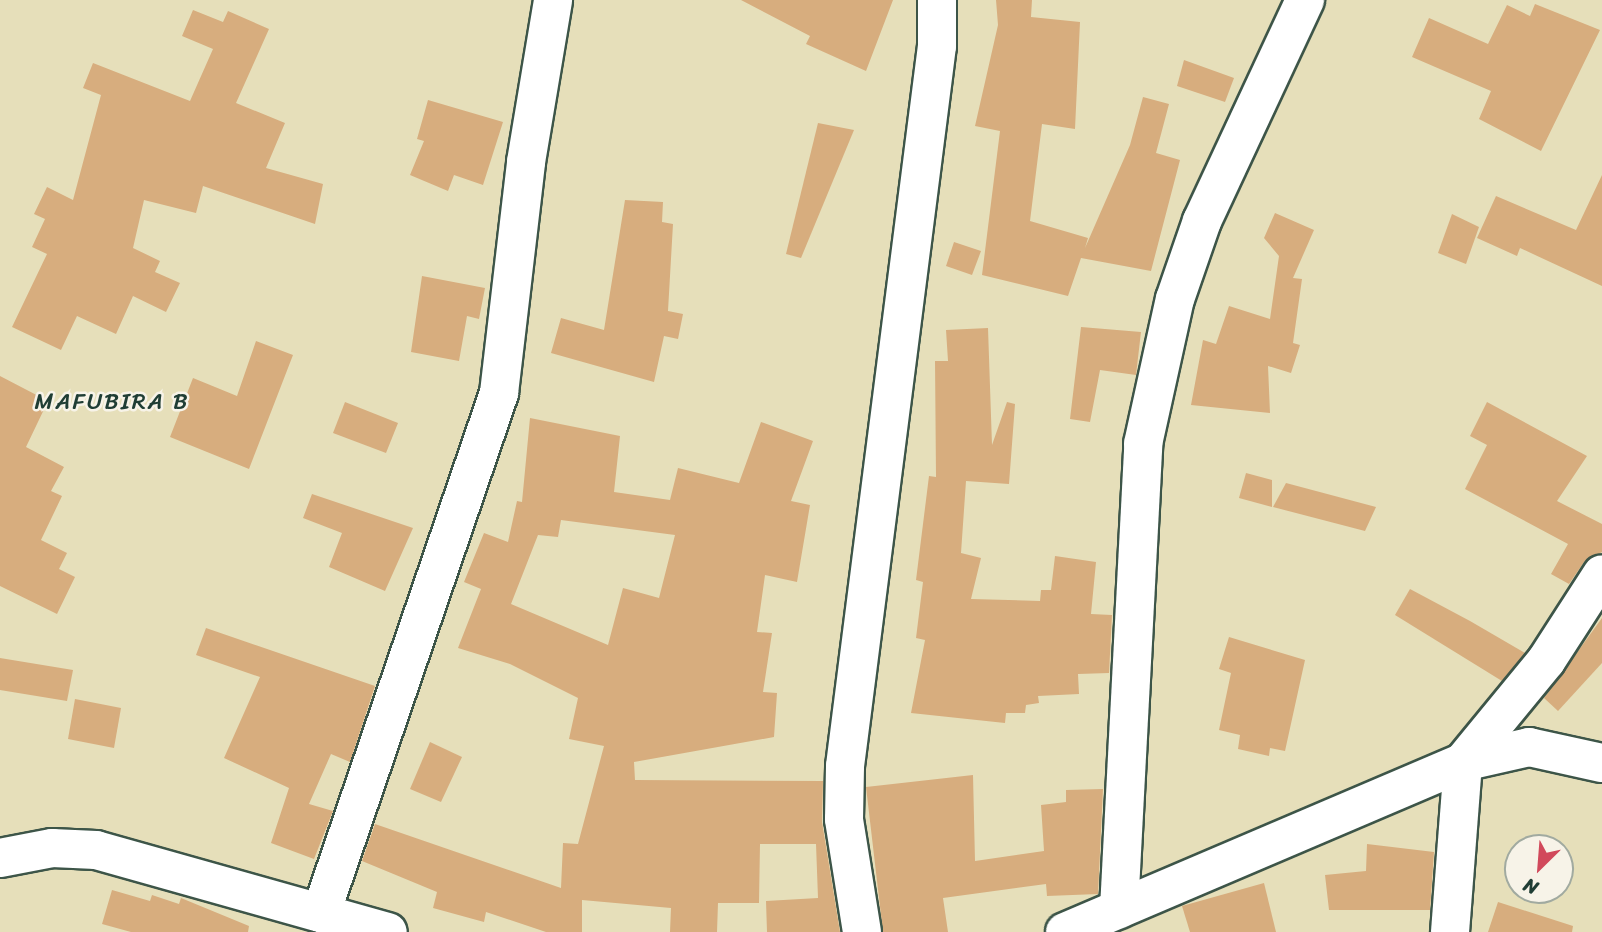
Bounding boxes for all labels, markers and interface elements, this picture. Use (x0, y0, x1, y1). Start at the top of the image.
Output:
district label: MAFUBIRA B (37, 388, 187, 416)
north arrow (1504, 834, 1574, 904)
text: N (1518, 869, 1544, 904)

